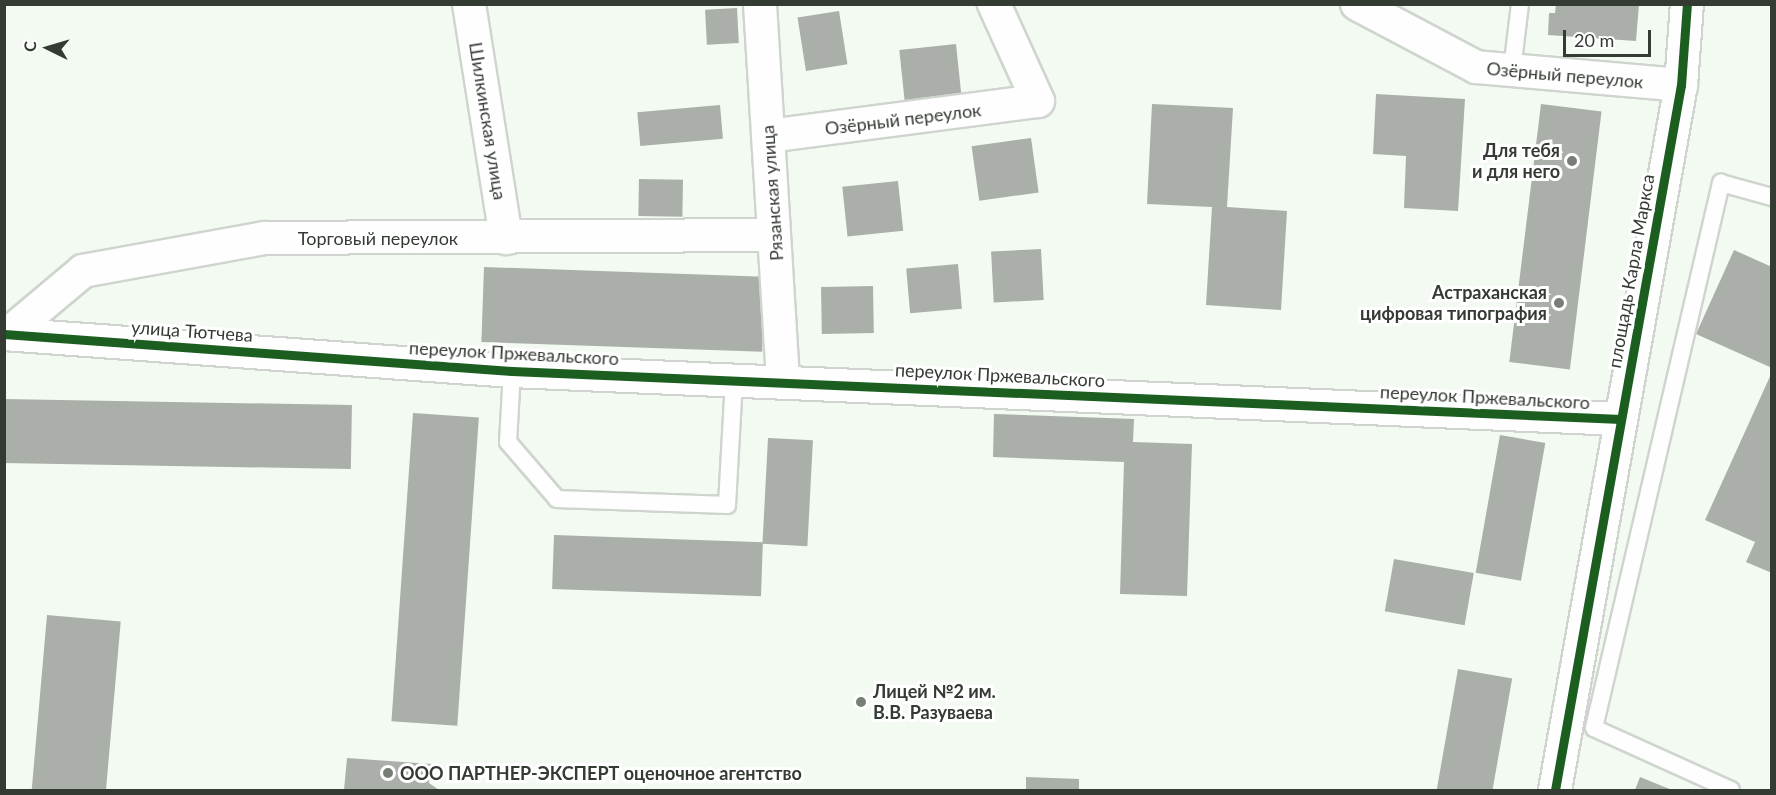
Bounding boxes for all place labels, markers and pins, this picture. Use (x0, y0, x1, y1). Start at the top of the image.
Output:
place label: Для тебя и для него (1472, 140, 1560, 182)
marker: Для тебя и для него (1565, 154, 1579, 168)
place label: Астраханская цифровая типография (1360, 282, 1547, 324)
marker: Астраханская цифровая типография (1552, 296, 1566, 310)
place label: Лицей №2 им. В.В. Разуваева (873, 681, 996, 724)
marker: Лицей №2 им. В.В. Разуваева (854, 695, 868, 709)
place label: ООО ПАРТНЕР-ЭКСПЕРТ оценочное агентство (400, 762, 802, 784)
marker: ООО ПАРТНЕР-ЭКСПЕРТ оценочное агентство (381, 766, 395, 780)

